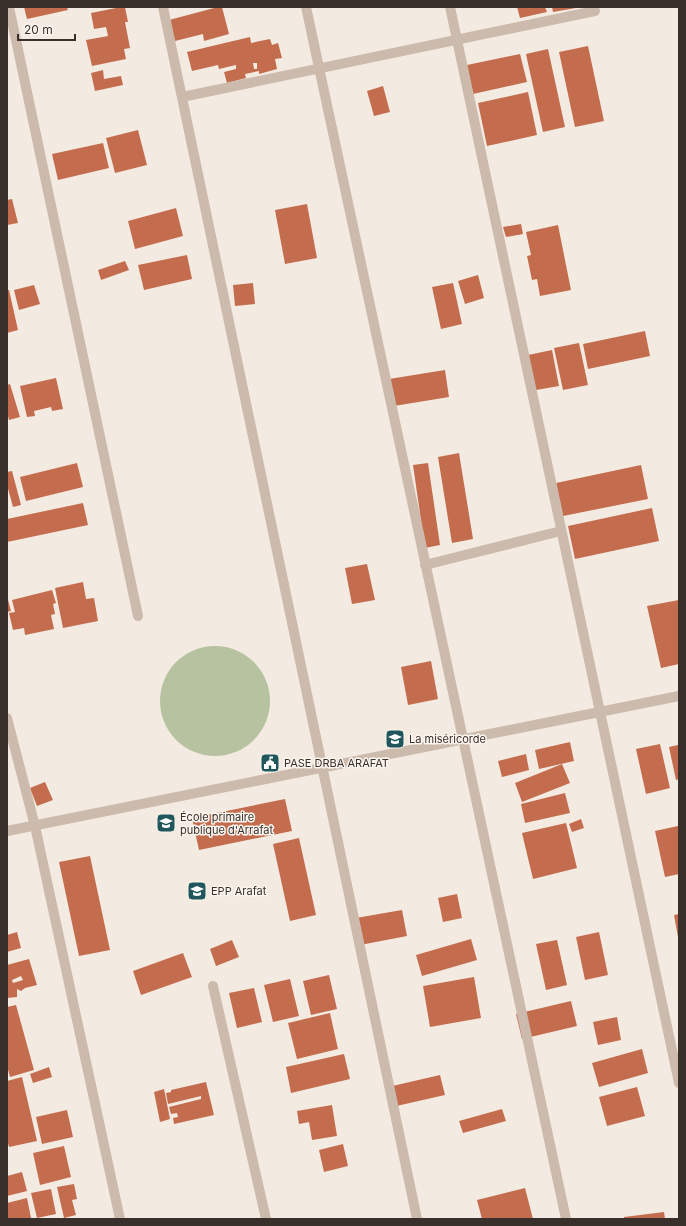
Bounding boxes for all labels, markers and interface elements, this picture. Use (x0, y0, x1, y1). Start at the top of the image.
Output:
scale bar (18, 16, 75, 42)
text: 20 m (24, 22, 53, 37)
school or university icon: La miséricorde (384, 728, 406, 750)
place label: La miséricorde (409, 732, 486, 746)
public building icon: PASE DRBA ARAFAT (259, 752, 281, 774)
place label: PASE DRBA ARAFAT (284, 756, 389, 770)
place label: École primaire publique d'Arrafat (180, 810, 274, 837)
school or university icon: École primaire publique d'Arrafat (155, 812, 177, 834)
school or university icon: EPP Arafat (186, 880, 208, 902)
place label: EPP Arafat (211, 884, 267, 898)

